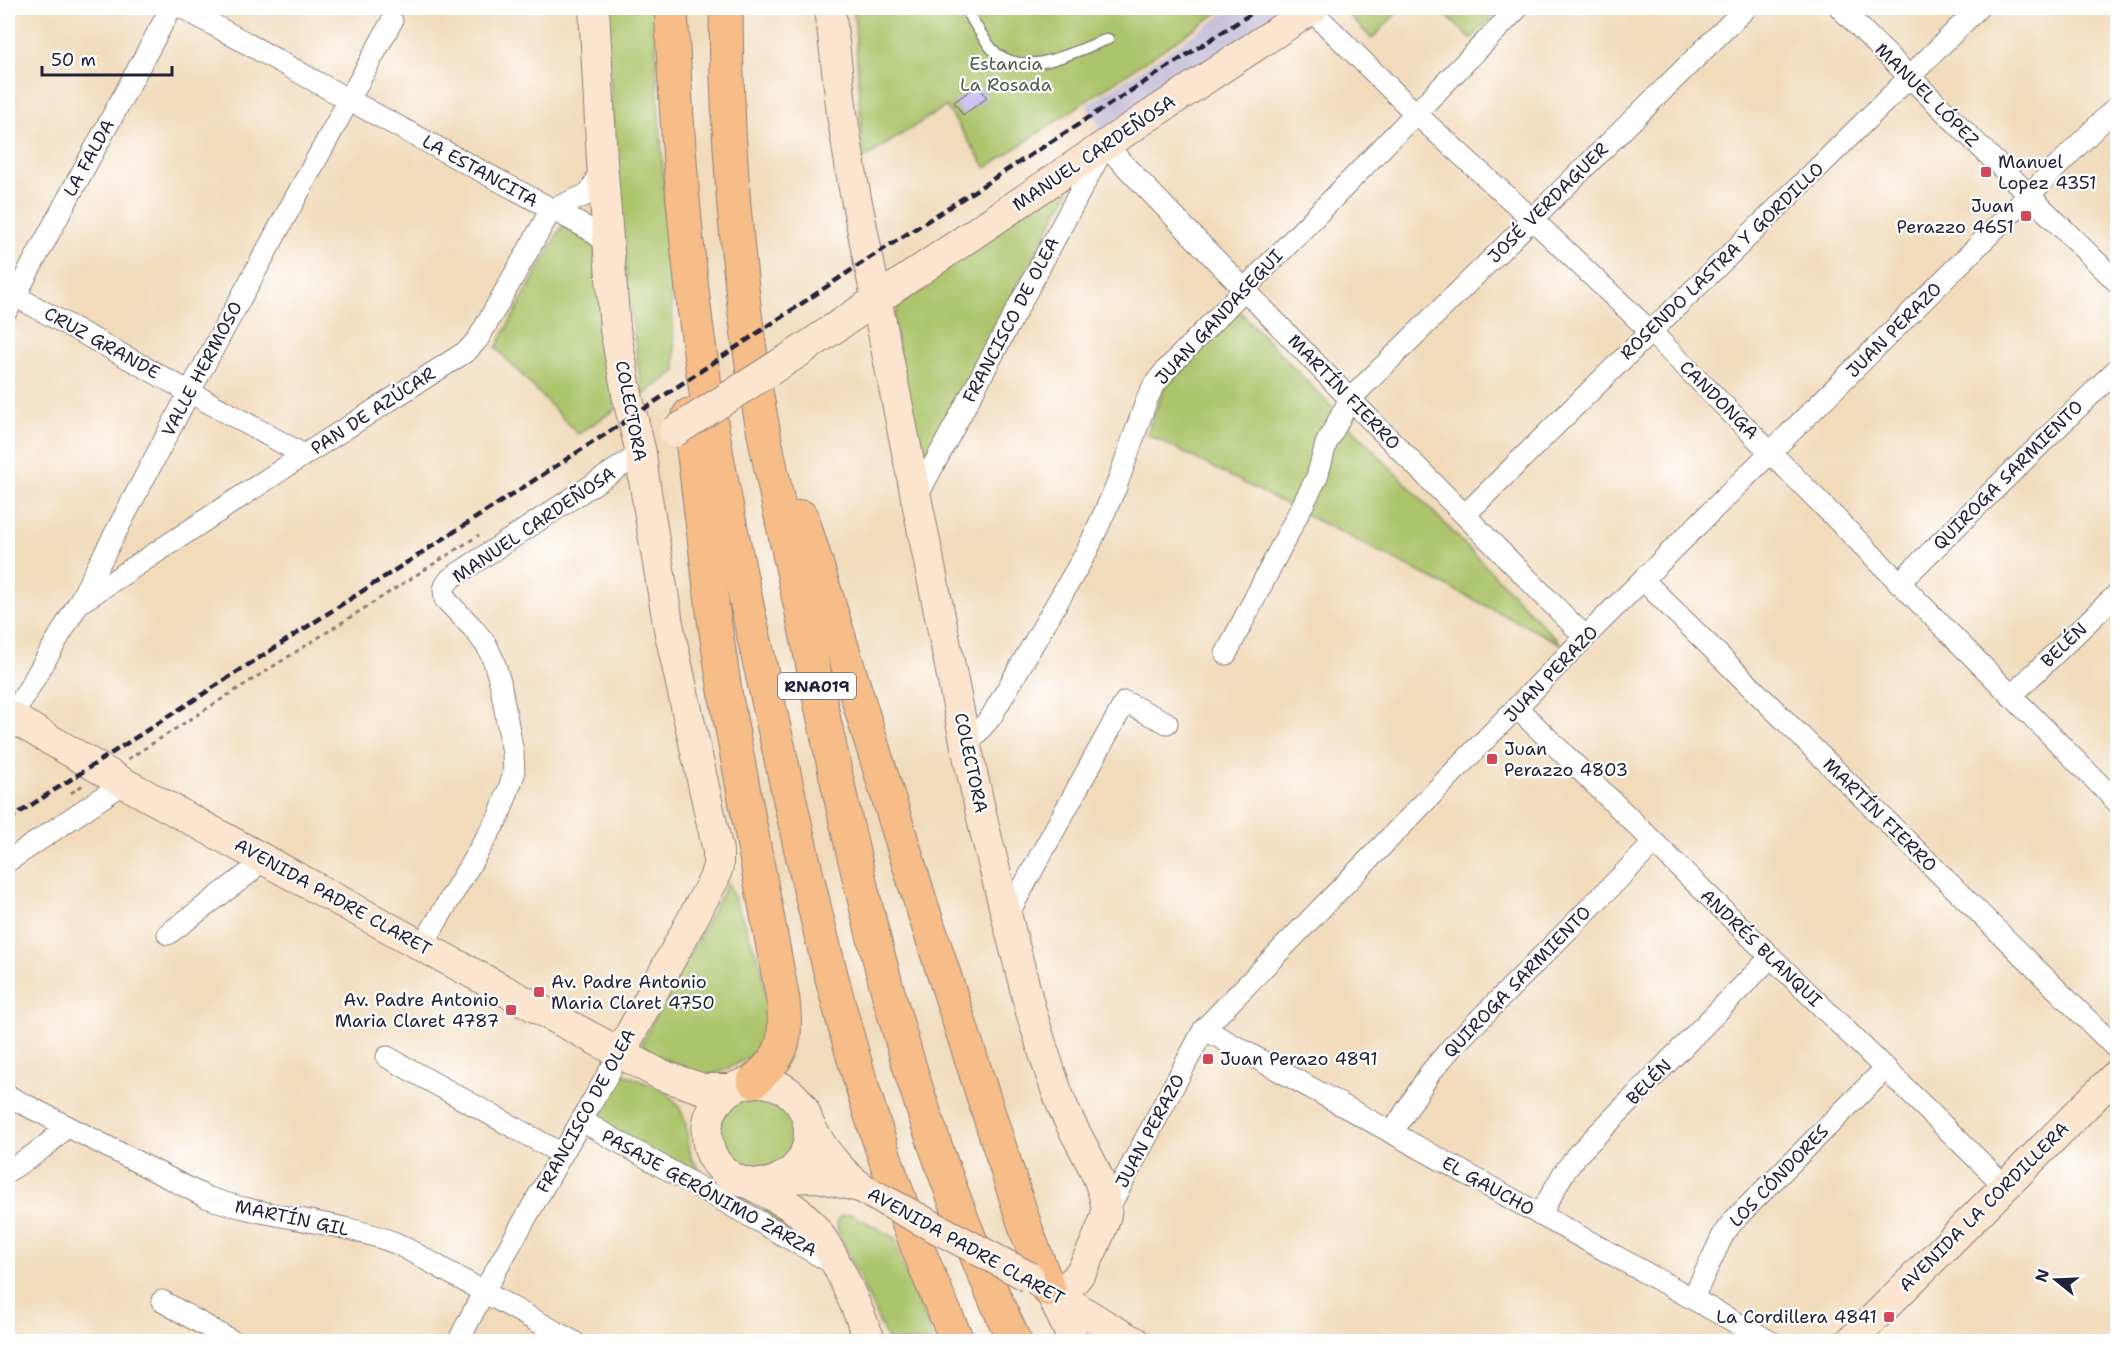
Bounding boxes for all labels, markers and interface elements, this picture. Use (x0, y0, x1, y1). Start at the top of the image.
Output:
street label: MANUEL LÓPEZ (1870, 38, 1984, 152)
scale bar (42, 39, 172, 77)
text: 50 m (51, 48, 96, 72)
park label: Estancia La Rosada (960, 52, 1052, 97)
street label: MANUEL CARDEÑOSA (1008, 89, 1180, 217)
street label: LA FALDA (58, 115, 120, 201)
street label: LA ESTANCITA (418, 129, 542, 213)
street label: JOSÉ VERDAGUER (1483, 138, 1613, 268)
place label: Manuel Lopez 4351 (1998, 150, 2097, 195)
street label: ROSENDO LASTRA Y GORDILLO (1615, 157, 1829, 365)
marker: Manuel Lopez 4351 (1979, 165, 1993, 179)
place label: Juan Perazzo 4651 (1897, 194, 2014, 239)
marker: Juan Perazzo 4651 (2019, 209, 2033, 223)
street label: FRANCISCO DE OLEA (957, 233, 1065, 407)
street label: JUAN GANDASEGUI (1150, 244, 1288, 390)
street label: JUAN PERAZO (1841, 277, 1947, 383)
street label: VALLE HERMOSO (156, 297, 248, 441)
street label: CRUZ GRANDE (40, 301, 164, 385)
street label: MARTÍN FIERRO (1283, 329, 1405, 455)
street label: CANDONGA (1674, 355, 1764, 445)
street label: COLECTORA (609, 359, 653, 463)
street label: PAN DE AZÚCAR (306, 362, 440, 460)
street label: QUIROGA SARMIENTO (1928, 395, 2088, 555)
street label: MANUEL CARDEÑOSA (448, 461, 620, 589)
street label: BELÉN (2036, 617, 2092, 673)
street label: JUAN PERAZO (1499, 620, 1603, 728)
road number: RNA019 (778, 673, 856, 699)
street label: COLECTORA (949, 711, 993, 815)
place label: Juan Perazzo 4803 (1504, 737, 1628, 782)
marker: Juan Perazzo 4803 (1485, 752, 1499, 766)
street label: MARTÍN FIERRO (1818, 753, 1942, 877)
street label: AVENIDA PADRE CLARET (230, 833, 436, 961)
street label: ANDRÉS BLANQUI (1695, 884, 1827, 1012)
street label: QUIROGA SARMIENTO (1438, 901, 1596, 1063)
place label: Av. Padre Antonio Maria Claret 4750 (551, 970, 715, 1015)
marker: Av. Padre Antonio Maria Claret 4750 (532, 985, 546, 999)
place label: Av. Padre Antonio Maria Claret 4787 (335, 988, 499, 1033)
marker: Av. Padre Antonio Maria Claret 4787 (504, 1003, 518, 1017)
street label: FRANCISCO DE OLEA (531, 1025, 641, 1197)
place label: Juan Perazo 4891 (1220, 1047, 1378, 1071)
marker: Juan Perazo 4891 (1201, 1052, 1215, 1066)
street label: BELÉN (1621, 1054, 1677, 1110)
street label: JUAN PERAZO (1110, 1070, 1190, 1192)
street label: AVENIDA LA CORDILLERA (1895, 1118, 2073, 1296)
street label: LOS CÓNDORES (1724, 1120, 1834, 1232)
street label: PASAJE GERÓNIMO ZARZA (597, 1124, 821, 1262)
street label: EL GAUCHO (1437, 1151, 1539, 1221)
street label: AVENIDA PADRE CLARET (863, 1182, 1069, 1310)
street label: MARTÍN GIL (233, 1194, 351, 1242)
north arrow (2026, 1250, 2086, 1310)
place label: La Cordillera 4841 (1716, 1305, 1877, 1329)
marker: La Cordillera 4841 (1882, 1310, 1896, 1324)

